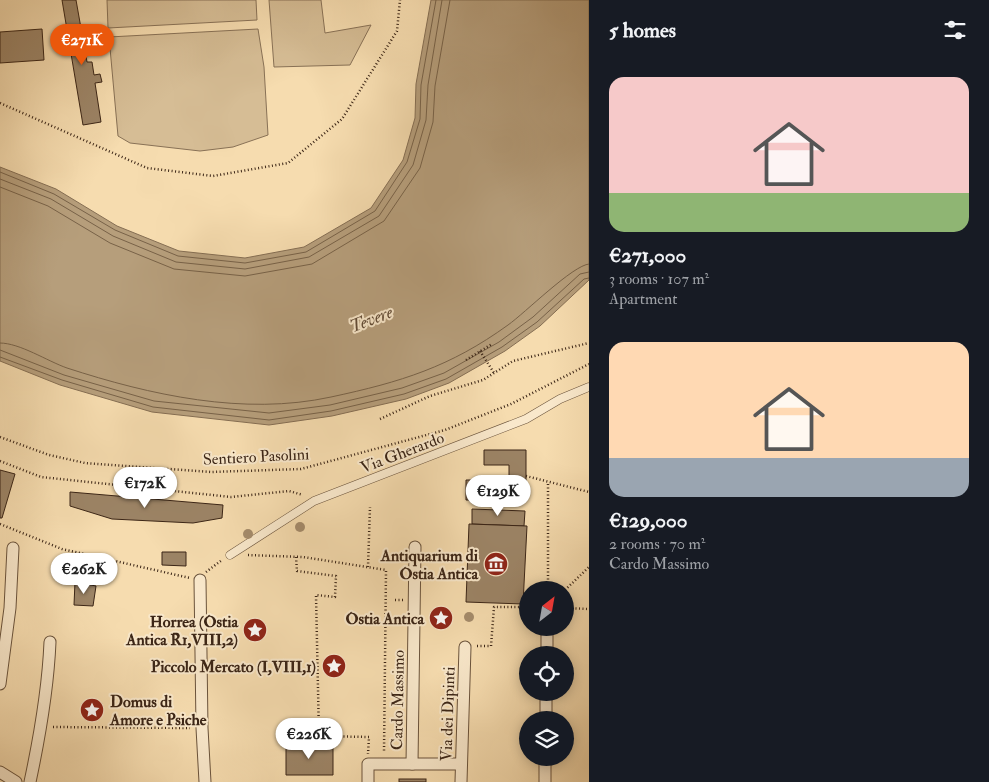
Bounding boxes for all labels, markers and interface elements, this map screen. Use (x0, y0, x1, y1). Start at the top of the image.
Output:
icon: filters (941, 16, 969, 44)
text: 5 homes (609, 17, 676, 44)
pin: €271K (47, 23, 117, 66)
text: €271K (61, 30, 103, 50)
icon: home (744, 109, 834, 199)
text: €271,000 (609, 242, 686, 269)
text: 3 rooms · 107 m² (609, 269, 709, 289)
text: Apartment (609, 289, 677, 309)
water label: Tevere (346, 300, 397, 338)
icon: home (744, 374, 834, 464)
street label: Via Gherardo (358, 428, 447, 478)
street label: Sentiero Pasolini (202, 444, 310, 470)
pin: €172K (110, 466, 180, 509)
text: €172K (124, 473, 166, 493)
pin: €129K (463, 474, 533, 517)
text: €129K (477, 481, 519, 501)
text: €129,000 (609, 507, 687, 534)
text: 2 rooms · 70 m² (609, 534, 705, 554)
place label: Antiquarium di Ostia Antica (380, 546, 479, 584)
museum icon: Antiquarium di Ostia Antica (483, 551, 509, 577)
pin: €262K (49, 552, 119, 595)
text: Cardo Massimo (609, 554, 709, 574)
text: €262K (62, 559, 106, 579)
north arrow (519, 581, 574, 636)
map controls (519, 581, 574, 766)
place icon: Ostia Antica (428, 605, 454, 631)
place label: Ostia Antica (345, 609, 424, 629)
place label: Horrea (Ostia Antica R1,VIII,2) (125, 612, 238, 650)
place icon: Horrea (Ostia Antica R1,VIII,2) (242, 617, 268, 643)
button: locate (519, 646, 574, 701)
street label: Cardo Massimo (387, 649, 409, 750)
place icon: Piccolo Mercato (I,VIII,1) (321, 653, 347, 679)
place label: Piccolo Mercato (I,VIII,1) (151, 657, 316, 677)
street label: Via dei Dipinti (436, 666, 461, 762)
place label: Domus di Amore e Psiche (109, 692, 207, 730)
place icon: Domus di Amore e Psiche (79, 697, 105, 723)
button: layers (519, 711, 574, 766)
pin: €226K (274, 718, 344, 760)
text: €226K (287, 724, 331, 744)

